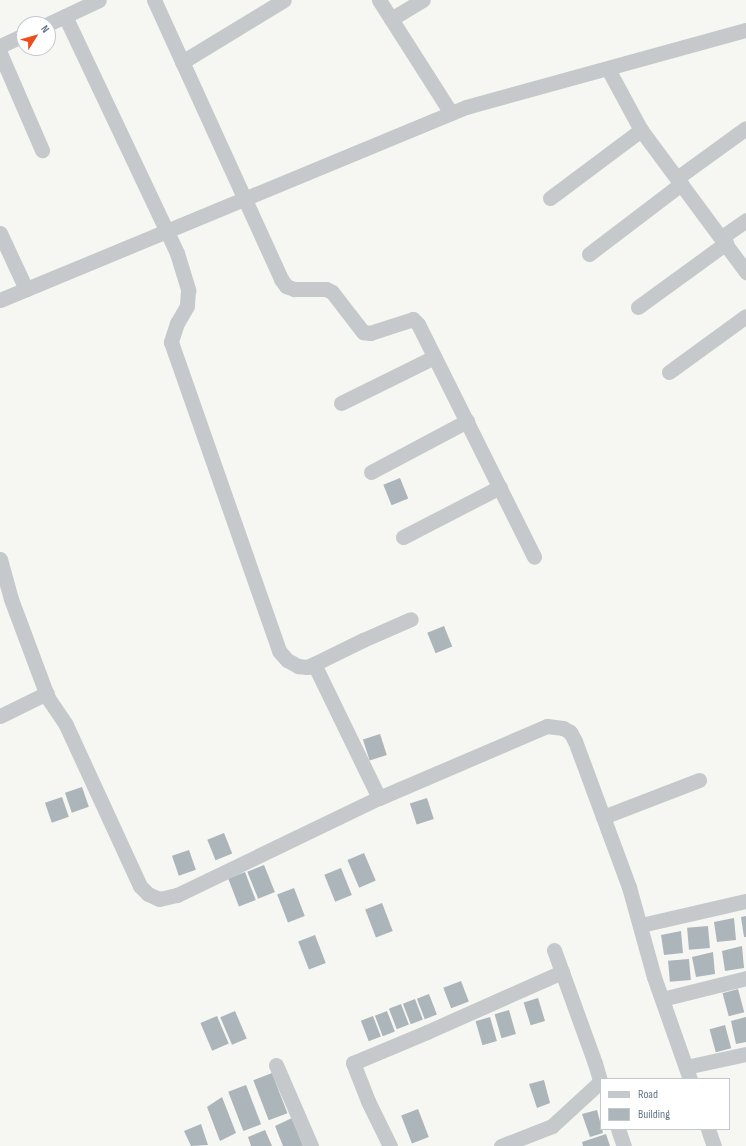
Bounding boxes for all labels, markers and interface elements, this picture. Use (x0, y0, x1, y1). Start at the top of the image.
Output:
north arrow (16, 16, 56, 56)
text: N (38, 23, 52, 35)
legend (600, 1078, 730, 1130)
text: Road (638, 1087, 658, 1102)
text: Building (638, 1107, 670, 1122)

